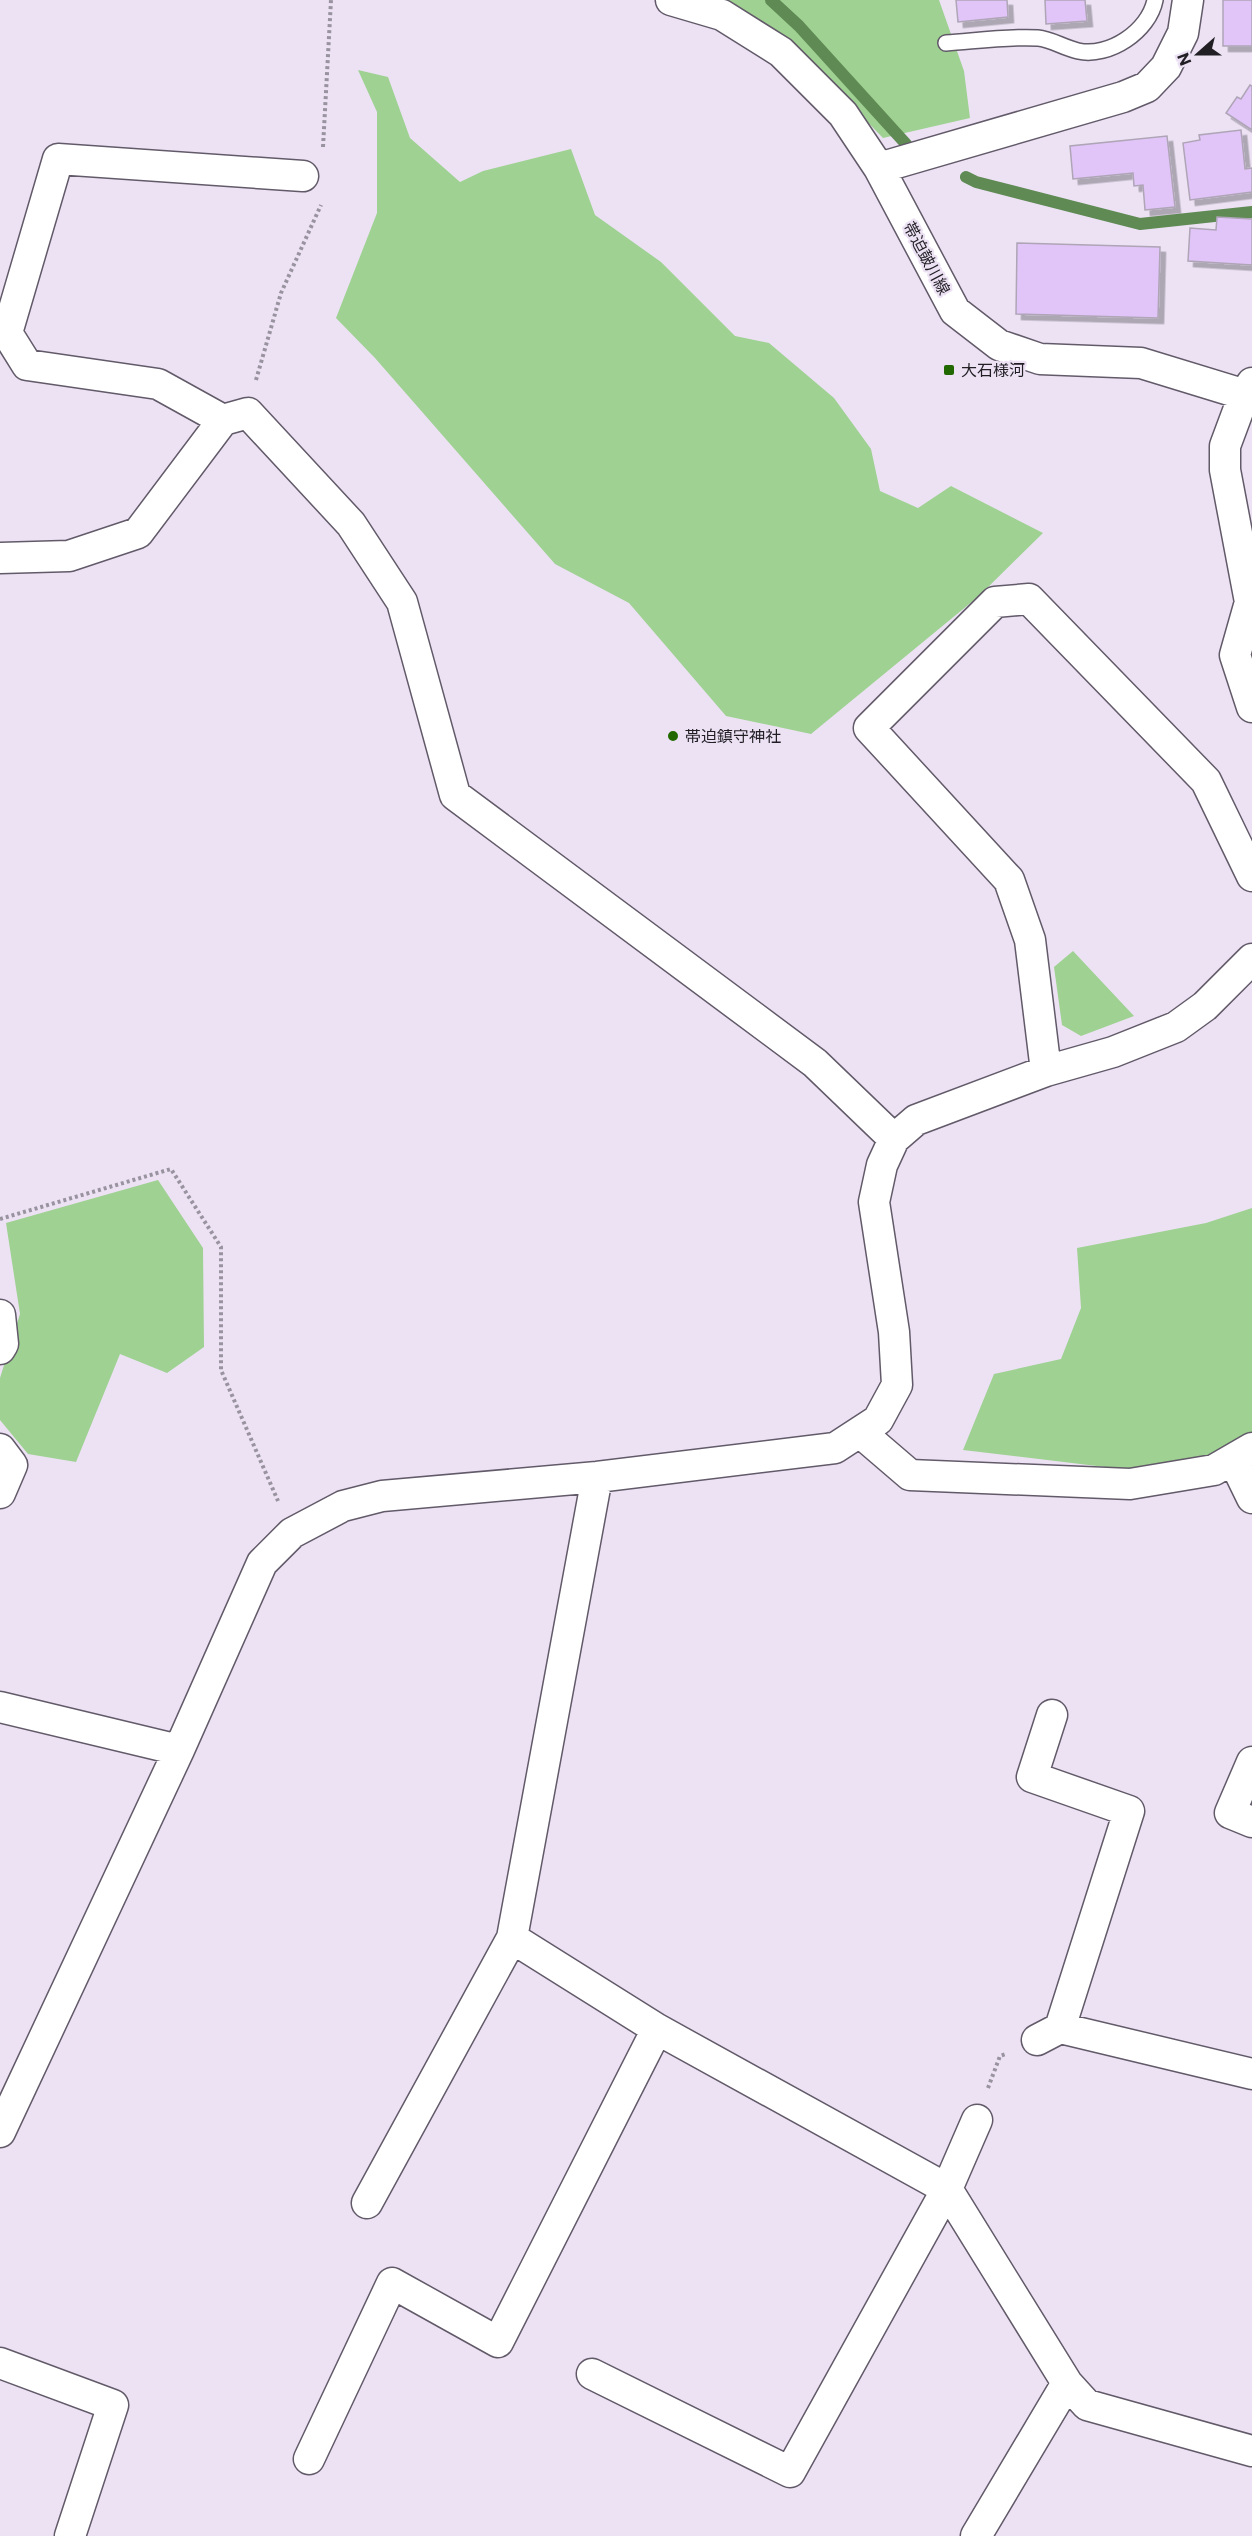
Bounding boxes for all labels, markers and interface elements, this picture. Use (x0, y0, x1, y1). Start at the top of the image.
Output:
north arrow (1168, 24, 1228, 84)
text: N (1173, 51, 1195, 69)
street label: 帯迫皷川線 (900, 218, 955, 298)
place label: 大石様河 (961, 360, 1025, 379)
marker: 大石様河 (942, 363, 956, 377)
place label: 帯迫鎮守神社 (685, 726, 781, 745)
marker: 帯迫鎮守神社 (666, 729, 680, 743)

